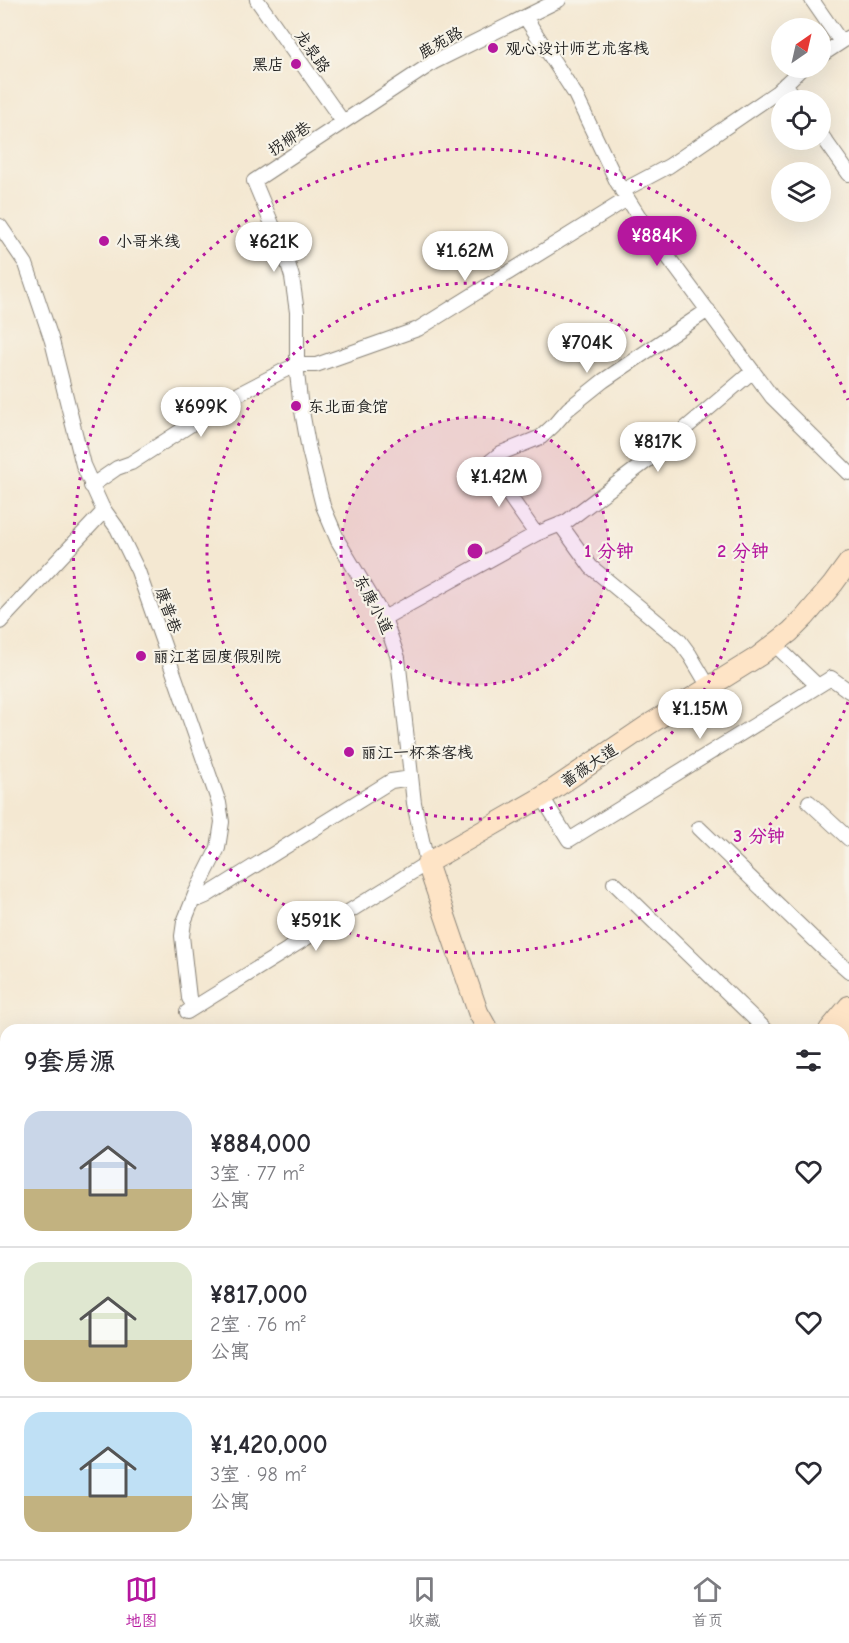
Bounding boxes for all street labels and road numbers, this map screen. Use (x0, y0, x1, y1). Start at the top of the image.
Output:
street label: 鹿苑路 (415, 23, 466, 62)
street label: 龙泉路 (291, 27, 333, 76)
street label: 拐柳巷 (265, 118, 314, 160)
street label: 东康小道 (350, 572, 396, 637)
street label: 康普巷 (151, 585, 185, 636)
street label: 蔷薇大道 (558, 740, 621, 791)

